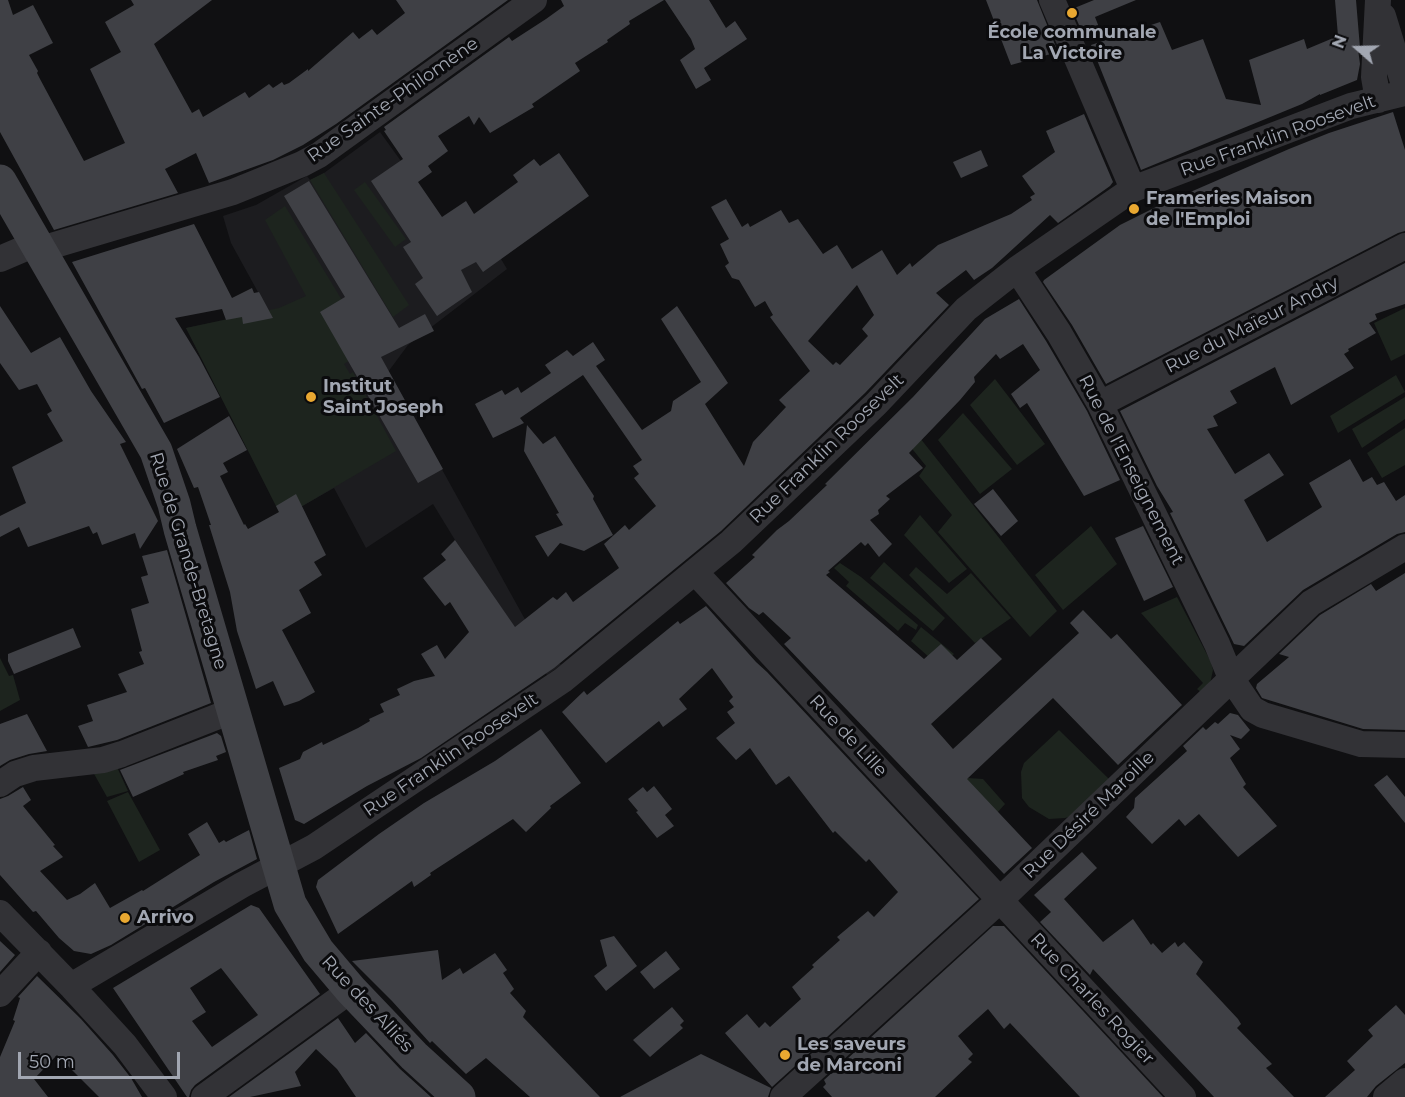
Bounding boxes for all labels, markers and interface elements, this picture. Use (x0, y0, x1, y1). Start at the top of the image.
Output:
marker: École communale La Victoire (1065, 6, 1079, 20)
north arrow (1327, 18, 1387, 78)
place label: École communale La Victoire (988, 22, 1156, 64)
text: N (1328, 32, 1351, 51)
street label: Rue Sainte-Philomène (304, 33, 482, 167)
street label: Rue Franklin Roosevelt (1178, 91, 1378, 181)
place label: Frameries Maison de l'Emploi (1146, 188, 1312, 230)
marker: Frameries Maison de l'Emploi (1127, 202, 1141, 216)
street label: Rue du Maïeur Andry (1162, 272, 1342, 378)
street label: Rue Franklin Roosevelt (745, 370, 909, 528)
street label: Rue de l'Enseignement (1074, 371, 1188, 569)
place label: Institut Saint Joseph (323, 376, 444, 418)
marker: Institut Saint Joseph (304, 390, 318, 404)
street label: Rue de Grande-Bretagne (145, 450, 231, 672)
street label: Rue Franklin Roosevelt (360, 688, 542, 822)
street label: Rue de Lille (804, 690, 892, 782)
street label: Rue Désiré Maroille (1019, 747, 1159, 883)
place label: Arrivo (137, 907, 194, 929)
marker: Arrivo (118, 911, 132, 925)
street label: Rue Charles Rogier (1025, 929, 1159, 1069)
street label: Rue des Alliés (317, 951, 417, 1057)
place label: Les saveurs de Marconi (797, 1034, 906, 1076)
scale bar (21, 1040, 183, 1078)
marker: Les saveurs de Marconi (778, 1048, 792, 1062)
text: 50 m (29, 1051, 75, 1073)

